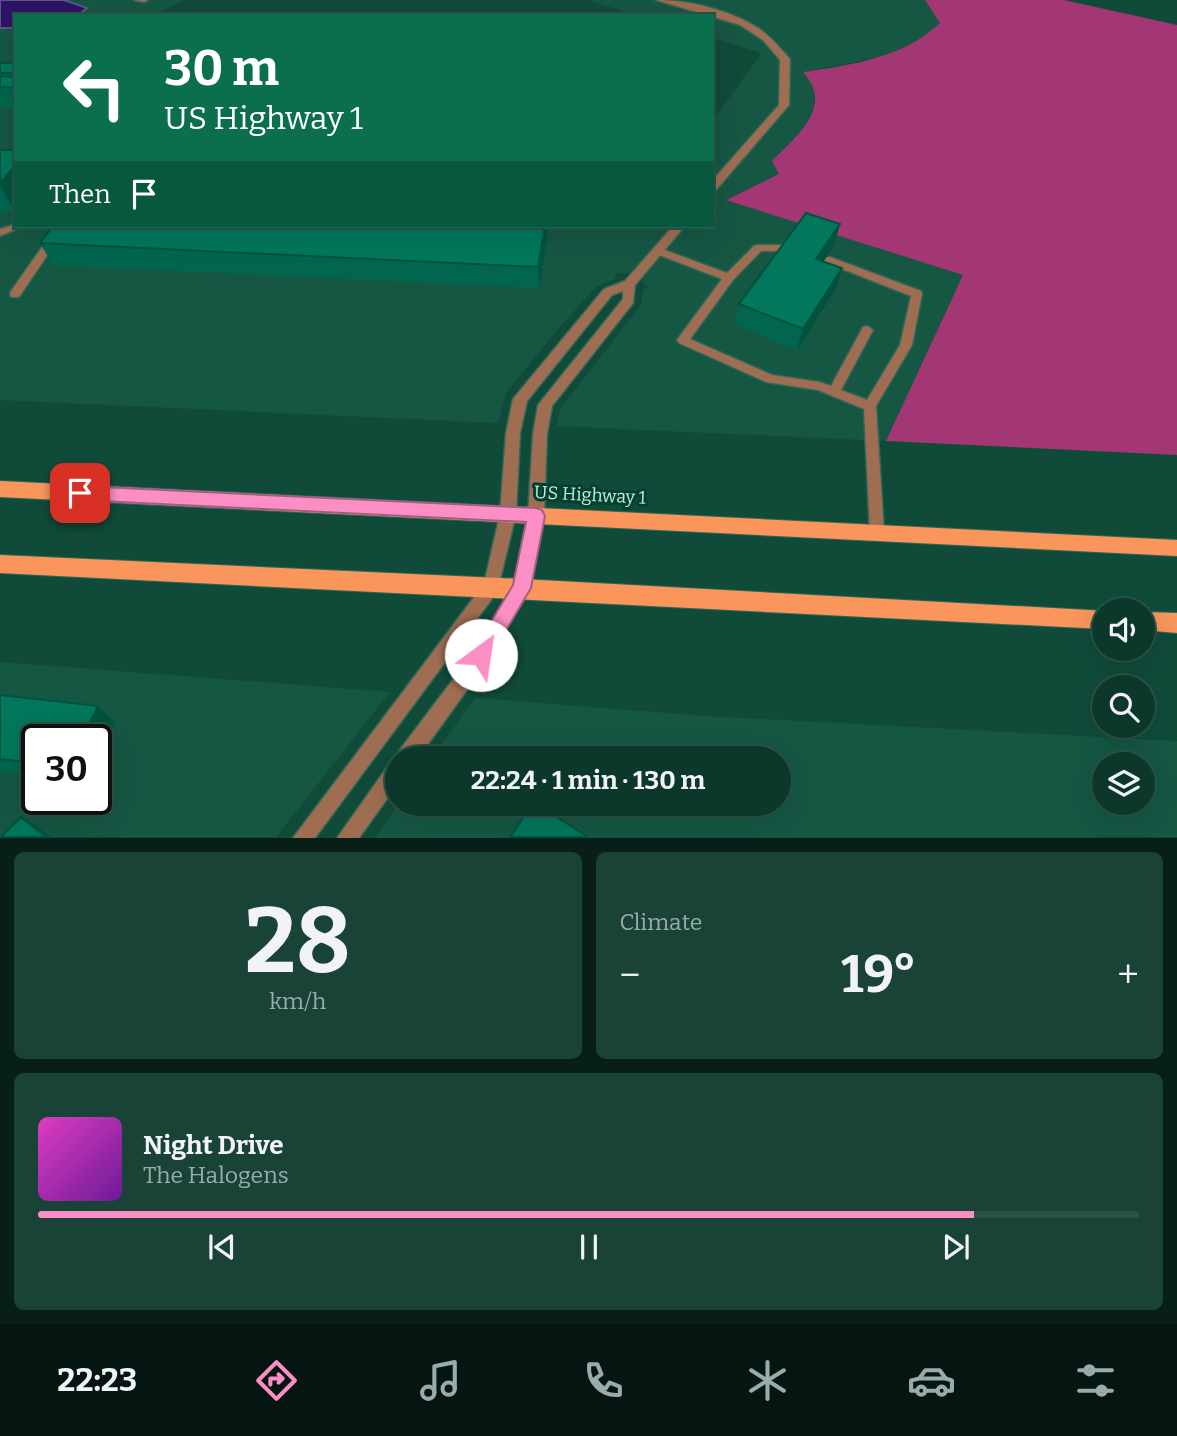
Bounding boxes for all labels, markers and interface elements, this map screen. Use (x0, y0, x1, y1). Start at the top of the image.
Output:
text: 30 m (164, 39, 279, 98)
icon: left (49, 42, 140, 133)
text: US Highway 1 (164, 99, 363, 137)
icon: arrive (125, 175, 163, 213)
text: Then (49, 179, 111, 210)
pin (50, 463, 110, 523)
icon: arrive (61, 474, 99, 512)
street label: US Highway 1 (534, 481, 647, 509)
map controls (1092, 598, 1155, 815)
button: sound (1092, 598, 1155, 661)
position arrow (444, 618, 518, 692)
button: search (1092, 675, 1155, 738)
speed limit sign: 30 (21, 724, 112, 815)
button: layers (1092, 752, 1155, 815)
text: 22:24 · 1 min · 130 m (471, 765, 705, 796)
text: 28 (245, 887, 351, 996)
text: Climate (620, 908, 702, 936)
text: 19° (841, 943, 917, 1006)
text: − (620, 952, 640, 998)
text: + (1117, 952, 1139, 998)
text: km/h (269, 987, 326, 1015)
text: Night Drive (143, 1130, 284, 1161)
text: The Halogens (143, 1161, 289, 1189)
icon: previous (203, 1228, 241, 1266)
icon: pause (570, 1228, 608, 1266)
icon: next (937, 1228, 975, 1266)
icon: directions (252, 1356, 301, 1405)
icon: music (416, 1356, 465, 1405)
icon: phone (579, 1356, 628, 1405)
icon: climate (743, 1356, 792, 1405)
icon: car (907, 1356, 956, 1405)
icon: filters (1071, 1356, 1120, 1405)
text: 22:23 (57, 1361, 137, 1399)

